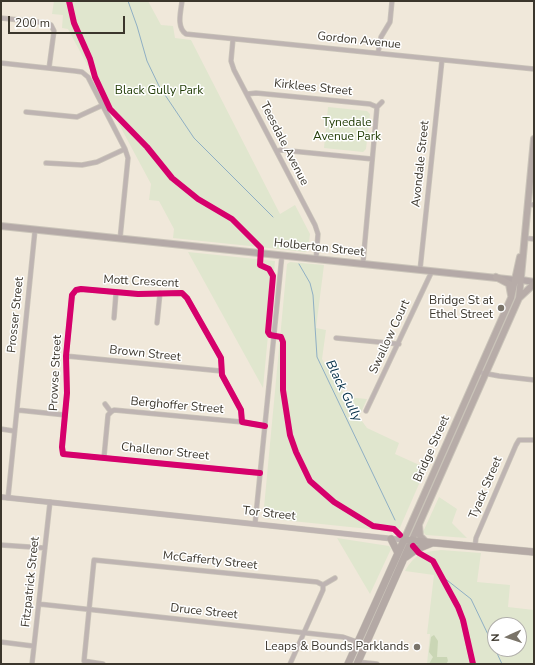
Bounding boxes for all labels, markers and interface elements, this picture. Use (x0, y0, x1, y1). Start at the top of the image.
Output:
scale bar (10, 8, 127, 34)
text: 200 m (15, 15, 50, 31)
street label: Gordon Avenue (316, 29, 402, 53)
street label: Kirklees Street (273, 77, 353, 99)
park label: Black Gully Park (115, 84, 203, 98)
street label: Teesdale Avenue (257, 100, 311, 188)
park label: Tynedale Avenue Park (313, 116, 381, 144)
street label: Avondale Street (409, 120, 433, 208)
street label: Holberton Street (273, 236, 365, 260)
street label: Mott Crescent (103, 273, 179, 291)
street label: Prosser Street (5, 276, 27, 354)
place label: Bridge St at Ethel Street (429, 294, 493, 322)
street label: Swallow Court (367, 298, 413, 376)
marker: Bridge St at Ethel Street (496, 303, 506, 313)
street label: Prowse Street (47, 335, 65, 411)
street label: Brown Street (109, 343, 181, 365)
water label: Black Gully (321, 358, 365, 424)
street label: Berghoffer Street (130, 395, 224, 417)
street label: Bridge Street (411, 413, 453, 485)
street label: Challenor Street (120, 440, 210, 464)
street label: Tyack Street (466, 455, 506, 521)
street label: Tor Street (242, 504, 296, 524)
street label: Fitzpatrick Street (19, 536, 43, 628)
street label: McCafferty Street (162, 549, 258, 573)
street label: Druce Street (170, 601, 238, 623)
north arrow (487, 617, 527, 657)
text: N (488, 633, 503, 642)
place label: Leaps & Bounds Parklands (265, 640, 409, 654)
marker: Leaps & Bounds Parklands (412, 642, 422, 652)

